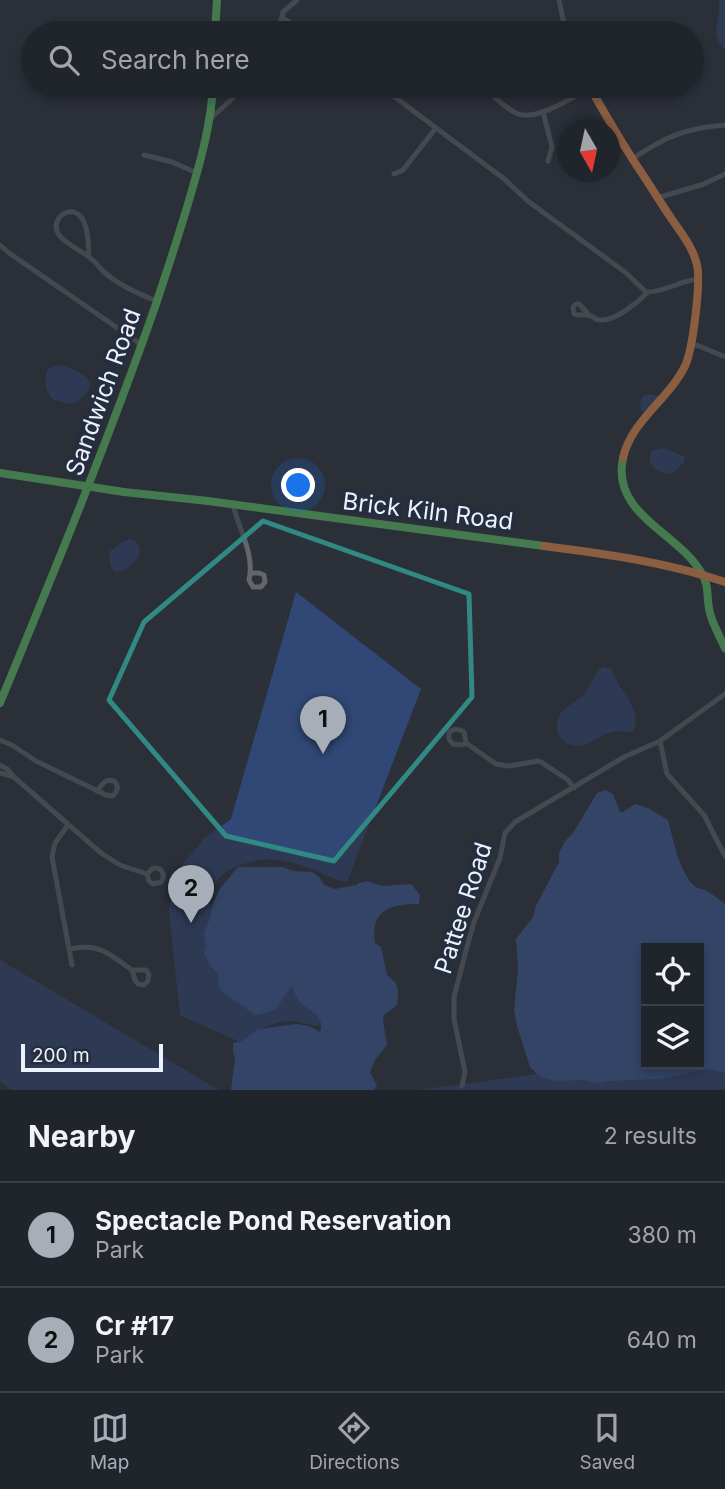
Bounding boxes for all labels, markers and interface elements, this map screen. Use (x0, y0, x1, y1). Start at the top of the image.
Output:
search box (21, 21, 704, 98)
icon: search (45, 41, 83, 79)
text: Search here (101, 44, 250, 75)
north arrow (557, 119, 620, 182)
street label: Sandwich Road (59, 304, 147, 480)
your location (281, 468, 315, 502)
street label: Brick Kiln Road (341, 486, 515, 536)
pin: 1 (300, 696, 346, 754)
street label: Pattee Road (428, 839, 498, 977)
pin: 2 (168, 865, 214, 923)
map controls (641, 943, 704, 1069)
button: locate (641, 943, 704, 1006)
button: layers (641, 1006, 704, 1069)
scale bar (21, 1041, 163, 1073)
text: 200 m (32, 1044, 90, 1067)
text: Nearby (28, 1118, 136, 1154)
text: 2 results (604, 1122, 697, 1150)
text: Spectacle Pond Reservation (95, 1205, 452, 1236)
text: 1 (46, 1221, 56, 1249)
text: 380 m (627, 1221, 697, 1249)
text: Park (95, 1236, 144, 1264)
text: Cr #17 (95, 1310, 174, 1341)
text: 2 (44, 1326, 58, 1354)
text: 640 m (627, 1326, 697, 1354)
text: Park (95, 1341, 144, 1369)
tab: Map (90, 1409, 129, 1474)
tab: Directions (309, 1409, 400, 1474)
tab: Saved (579, 1409, 635, 1474)

